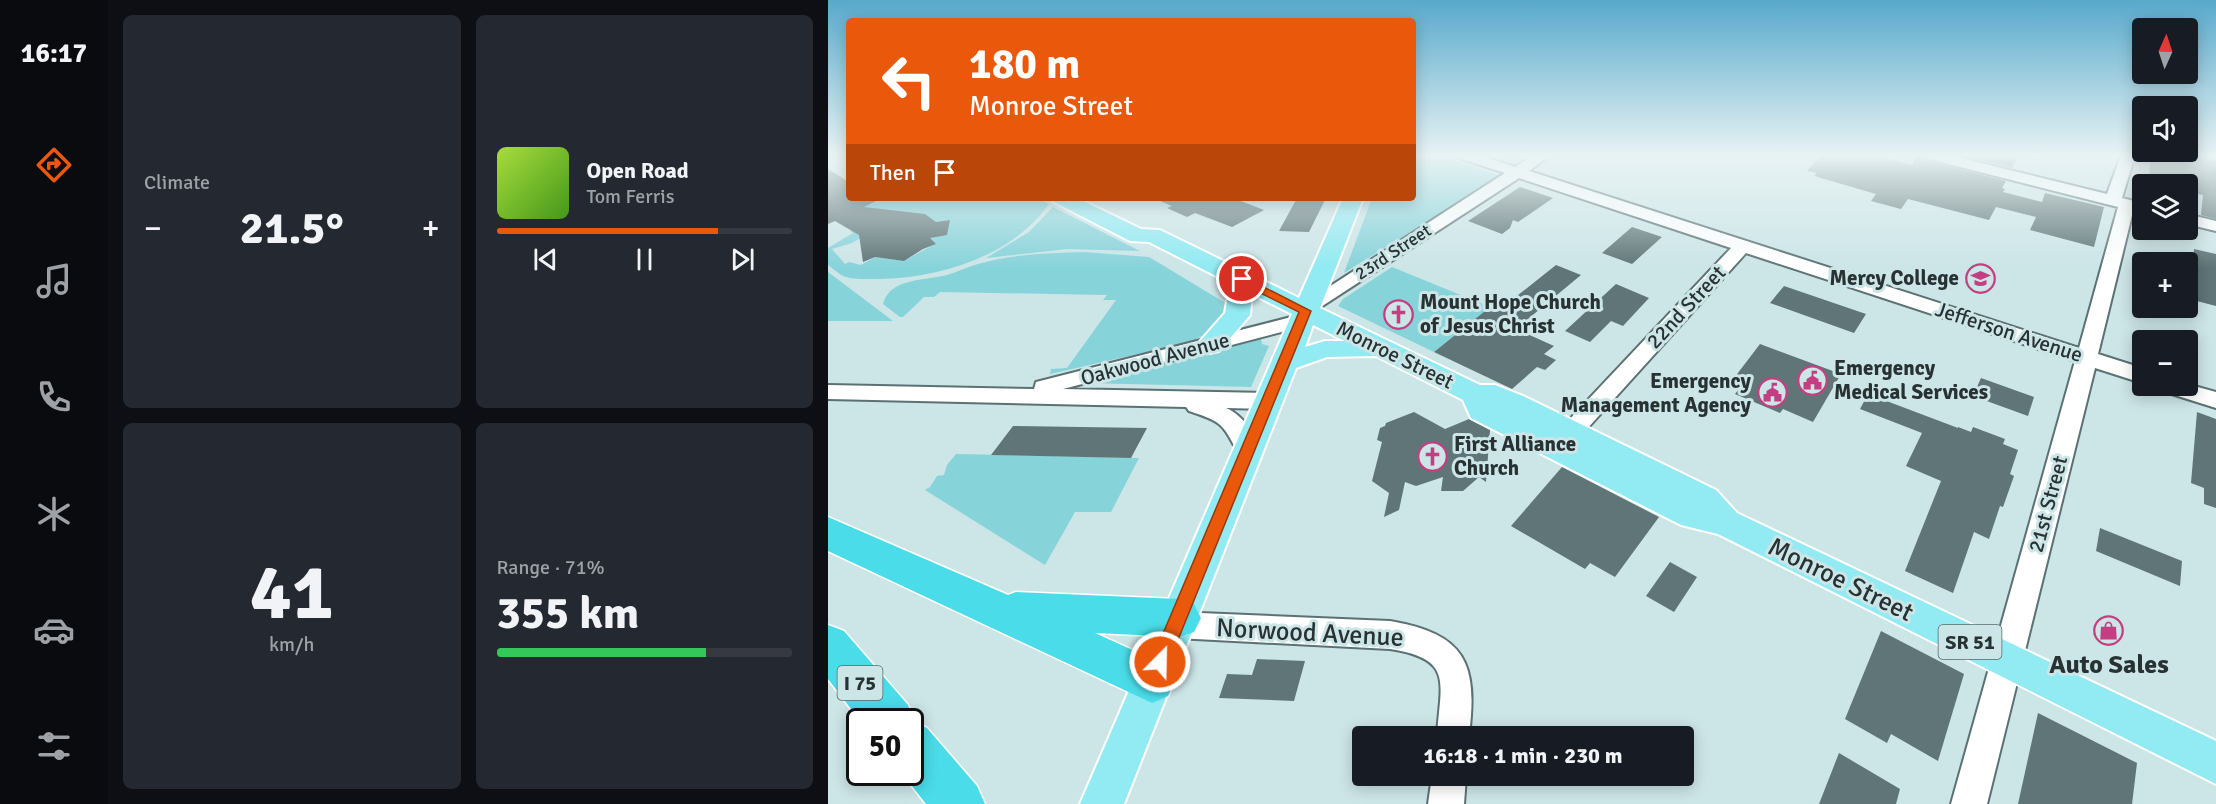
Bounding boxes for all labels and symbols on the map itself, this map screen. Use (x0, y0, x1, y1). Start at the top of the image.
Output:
north arrow (2132, 18, 2198, 84)
street label: 23rd Street (1351, 219, 1435, 285)
pin (1216, 253, 1267, 304)
street label: 22nd Street (1641, 260, 1731, 354)
school or university icon: Mercy College (1964, 262, 1996, 294)
place label: Mercy College (1830, 265, 1959, 291)
place label: Mount Hope Church of Jesus Christ (1420, 289, 1601, 339)
street label: Jefferson Avenue (1932, 296, 2086, 368)
church icon: Mount Hope Church of Jesus Christ (1383, 298, 1415, 330)
street label: Monroe Street (1332, 315, 1458, 395)
street label: Oakwood Avenue (1078, 327, 1232, 391)
place label: Emergency Medical Services (1834, 355, 1988, 405)
public building icon: Emergency Medical Services (1797, 364, 1829, 396)
place label: Emergency Management Agency (1561, 368, 1752, 418)
public building icon: Emergency Management Agency (1756, 377, 1788, 409)
place label: First Alliance Church (1454, 431, 1576, 481)
church icon: First Alliance Church (1417, 440, 1449, 472)
street label: 21st Street (2023, 453, 2073, 555)
street label: Monroe Street (1763, 531, 1918, 629)
street label: Norwood Avenue (1215, 612, 1404, 654)
shop icon: Auto Sales (2093, 614, 2125, 646)
road number: SR 51 (1938, 625, 2002, 659)
position arrow (1128, 630, 1192, 694)
place label: Auto Sales (2049, 649, 2169, 681)
road number: I 75 (837, 666, 882, 700)
speed limit sign: 50 (846, 708, 924, 786)

